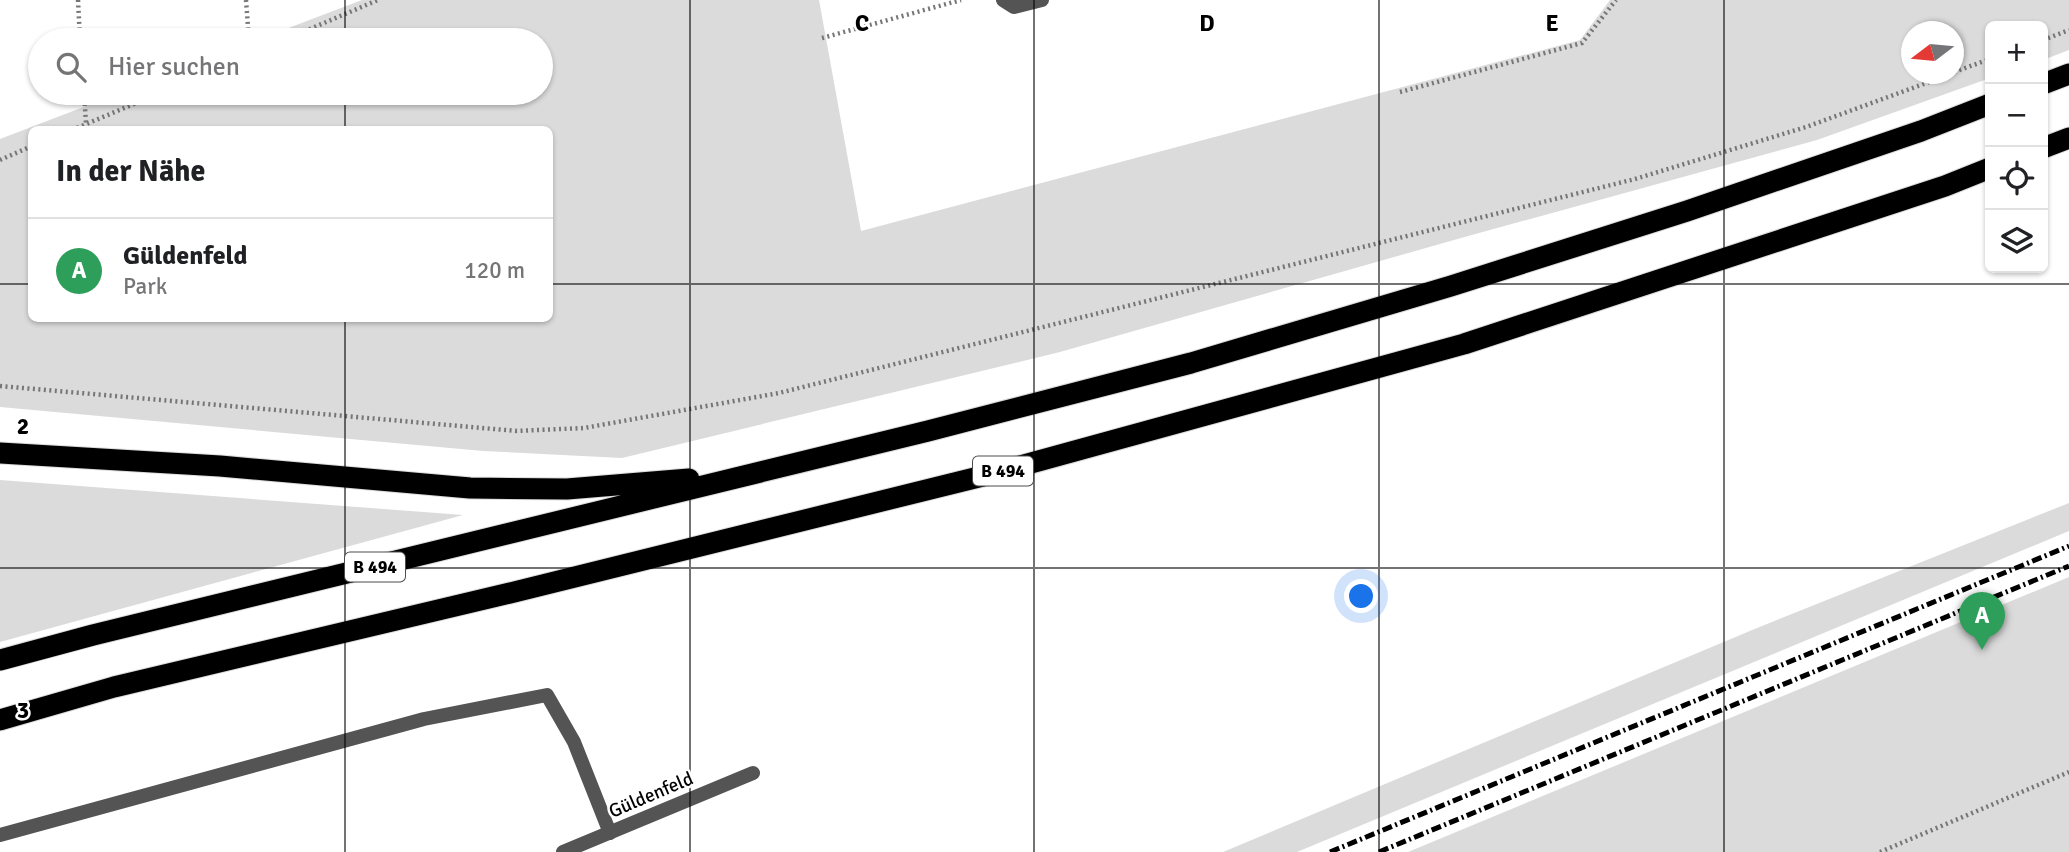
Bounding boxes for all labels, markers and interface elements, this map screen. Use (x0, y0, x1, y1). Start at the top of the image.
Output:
text: C (855, 9, 869, 38)
text: D (1199, 9, 1215, 38)
text: E (1545, 9, 1559, 38)
north arrow (1901, 21, 1964, 84)
map controls (1985, 21, 2048, 273)
button: + (1985, 21, 2048, 84)
search box (28, 28, 553, 105)
icon: search (52, 48, 90, 86)
text: Hier suchen (108, 51, 240, 83)
button: − (1985, 84, 2048, 147)
button: locate (1985, 147, 2048, 210)
text: In der Nähe (56, 153, 205, 190)
button: layers (1985, 210, 2048, 273)
text: Güldenfeld (123, 240, 248, 272)
text: A (72, 256, 86, 285)
text: 120 m (464, 256, 525, 285)
text: Park (123, 272, 167, 301)
text: 2 (17, 412, 29, 441)
road number: B 494 (973, 457, 1033, 486)
road number: B 494 (345, 552, 405, 582)
your location (1344, 579, 1378, 613)
pin: A (1959, 592, 2005, 650)
text: 3 (17, 696, 29, 725)
street label: Güldenfeld (605, 767, 697, 823)

